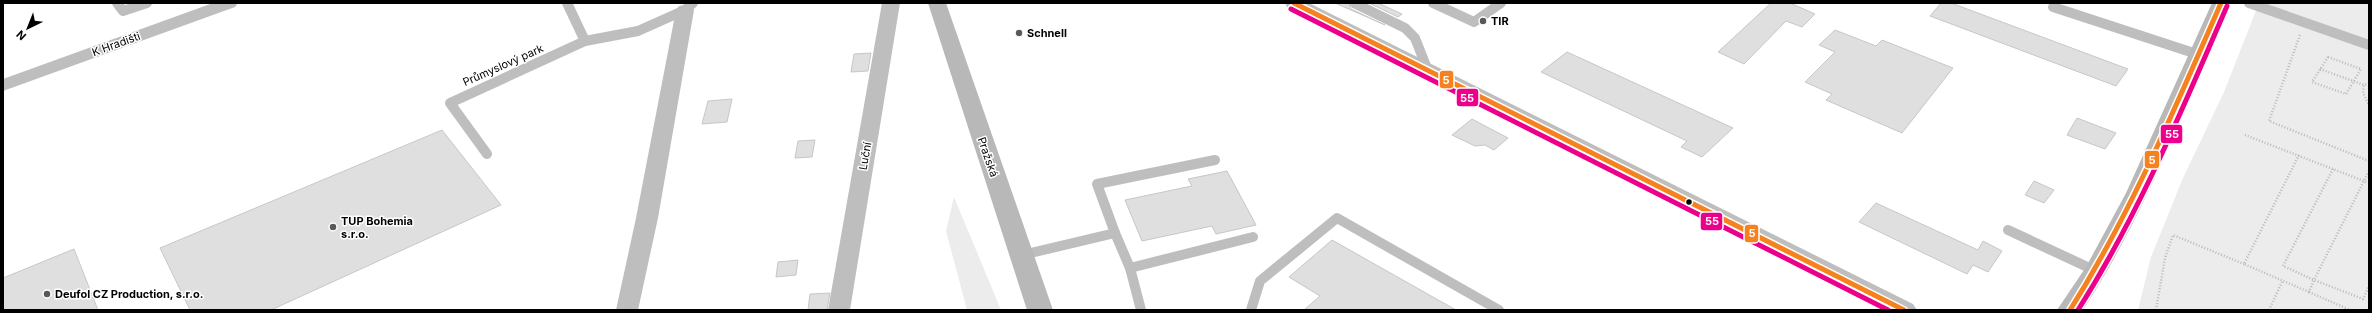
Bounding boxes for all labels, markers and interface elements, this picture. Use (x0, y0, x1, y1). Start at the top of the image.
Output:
north arrow (8, 8, 48, 48)
place label: TIR (1491, 14, 1509, 28)
marker: TIR (1478, 16, 1488, 26)
place label: Schnell (1027, 26, 1067, 40)
text: N (13, 27, 29, 43)
marker: Schnell (1014, 28, 1024, 38)
street label: K Hradišti (90, 29, 142, 59)
street label: Průmyslový park (460, 41, 546, 89)
line badge: 5 (1439, 70, 1454, 89)
text: 5 (1442, 73, 1450, 87)
line badge: 55 (1456, 88, 1479, 107)
text: 55 (1460, 91, 1474, 105)
line badge: 55 (2160, 124, 2183, 144)
text: 55 (2165, 127, 2179, 141)
street label: Pražská (975, 135, 1001, 179)
street label: Luční (856, 141, 874, 171)
line badge: 5 (2144, 150, 2160, 169)
text: 5 (2148, 153, 2156, 167)
unlabelled marker (1684, 197, 1694, 207)
line badge: 55 (1700, 212, 1723, 231)
place label: TUP Bohemia s.r.o. (341, 214, 413, 241)
text: 55 (1705, 214, 1719, 228)
marker: TUP Bohemia s.r.o. (328, 222, 338, 232)
line badge: 5 (1744, 224, 1759, 243)
text: 5 (1748, 226, 1756, 240)
place label: Deufol CZ Production, s.r.o. (55, 287, 203, 301)
marker: Deufol CZ Production, s.r.o. (42, 289, 52, 299)

